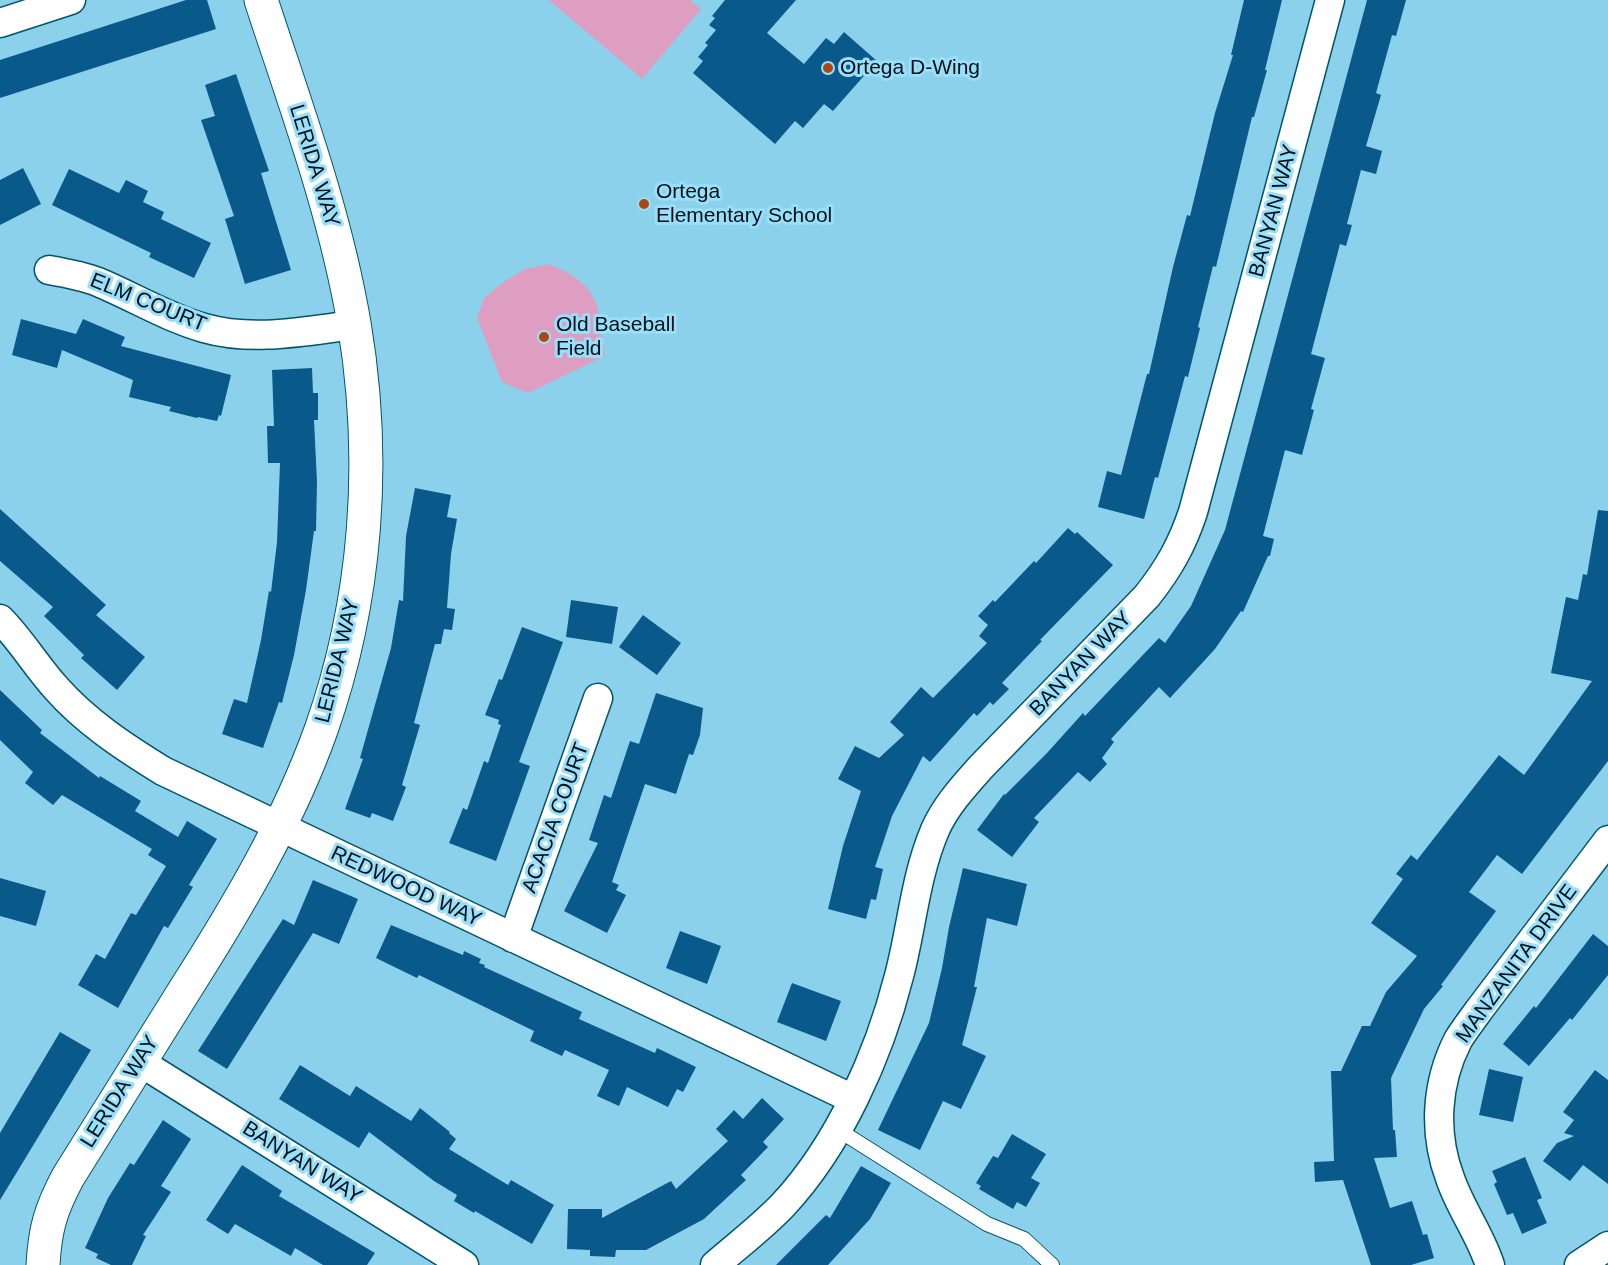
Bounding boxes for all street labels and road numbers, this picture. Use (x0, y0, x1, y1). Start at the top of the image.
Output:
street label: LERIDA WAY (283, 102, 345, 230)
street label: BANYAN WAY (1244, 142, 1304, 280)
street label: ELM COURT (86, 268, 210, 338)
street label: LERIDA WAY (310, 596, 366, 726)
street label: BANYAN WAY (1025, 606, 1137, 722)
street label: ACACIA COURT (517, 739, 595, 897)
street label: REDWOOD WAY (327, 841, 485, 933)
street label: MANZANITA DRIVE (1451, 880, 1583, 1048)
street label: LERIDA WAY (76, 1031, 164, 1153)
street label: BANYAN WAY (238, 1116, 366, 1210)

